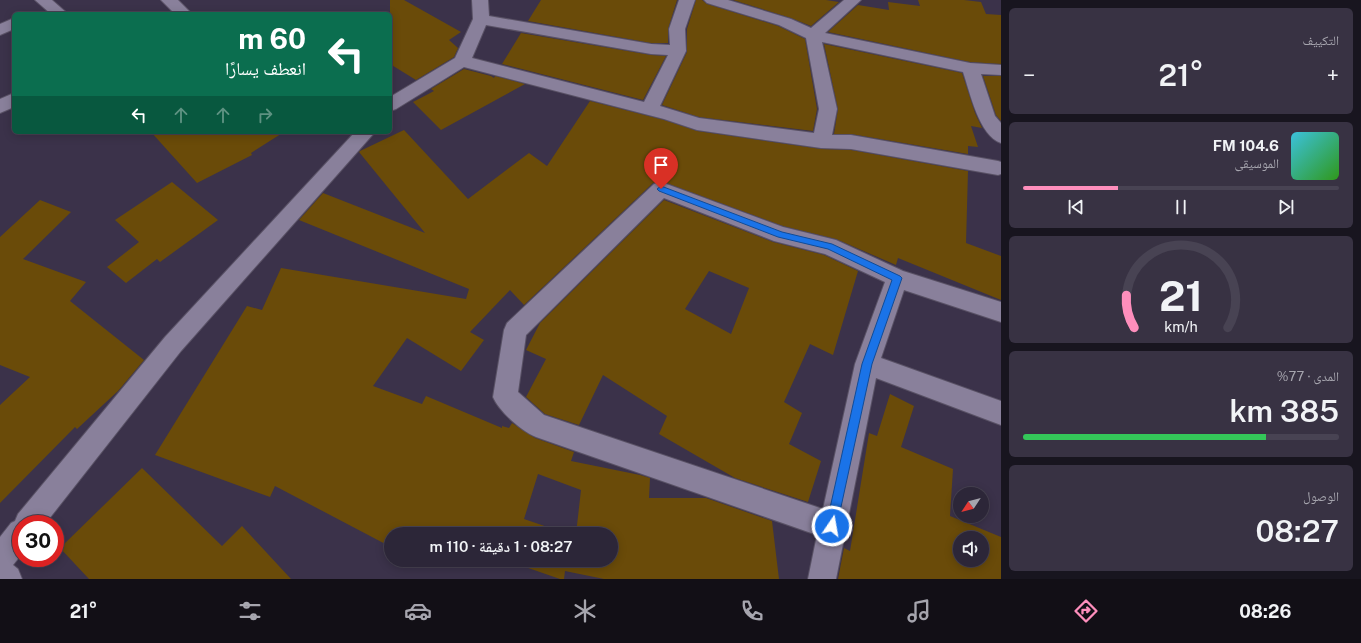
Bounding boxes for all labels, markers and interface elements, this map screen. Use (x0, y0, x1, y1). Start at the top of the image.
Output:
text: 60 m (238, 22, 306, 55)
icon: left (320, 28, 372, 80)
text: التكييف (1303, 33, 1339, 48)
text: 21° (1158, 57, 1204, 93)
text: انعطف يسارًا (225, 58, 306, 79)
text: − (1023, 62, 1035, 88)
text: + (1327, 62, 1339, 88)
icon: left (128, 104, 150, 126)
icon: ahead (170, 104, 192, 126)
icon: ahead (212, 104, 234, 126)
icon: right (254, 104, 276, 126)
text: 104.6 FM (1213, 137, 1279, 154)
pin (644, 148, 678, 189)
icon: arrive (650, 154, 672, 176)
text: الموسيقى (1235, 156, 1279, 171)
icon: previous (1065, 196, 1087, 218)
icon: pause (1170, 196, 1192, 218)
icon: next (1275, 196, 1297, 218)
text: 21 (1159, 270, 1203, 319)
text: km/h (1164, 317, 1198, 334)
text: المدى · 77% (1277, 369, 1339, 384)
text: 385 km (1229, 393, 1339, 429)
north arrow (953, 487, 989, 523)
map controls (953, 487, 989, 567)
text: الوصول (1303, 489, 1339, 504)
position arrow (811, 505, 853, 547)
text: 08:27 (1255, 513, 1339, 549)
speed limit sign: 30 (12, 515, 64, 567)
button: sound (953, 531, 989, 567)
text: 08:27 · 1 دقيقة · 110 m (430, 538, 572, 555)
icon: filters (236, 597, 264, 625)
icon: car (404, 597, 432, 625)
icon: climate (571, 597, 599, 625)
icon: phone (738, 597, 766, 625)
icon: music (905, 597, 933, 625)
icon: directions (1072, 597, 1100, 625)
text: 21° (70, 601, 97, 622)
text: 08:26 (1239, 601, 1291, 622)

